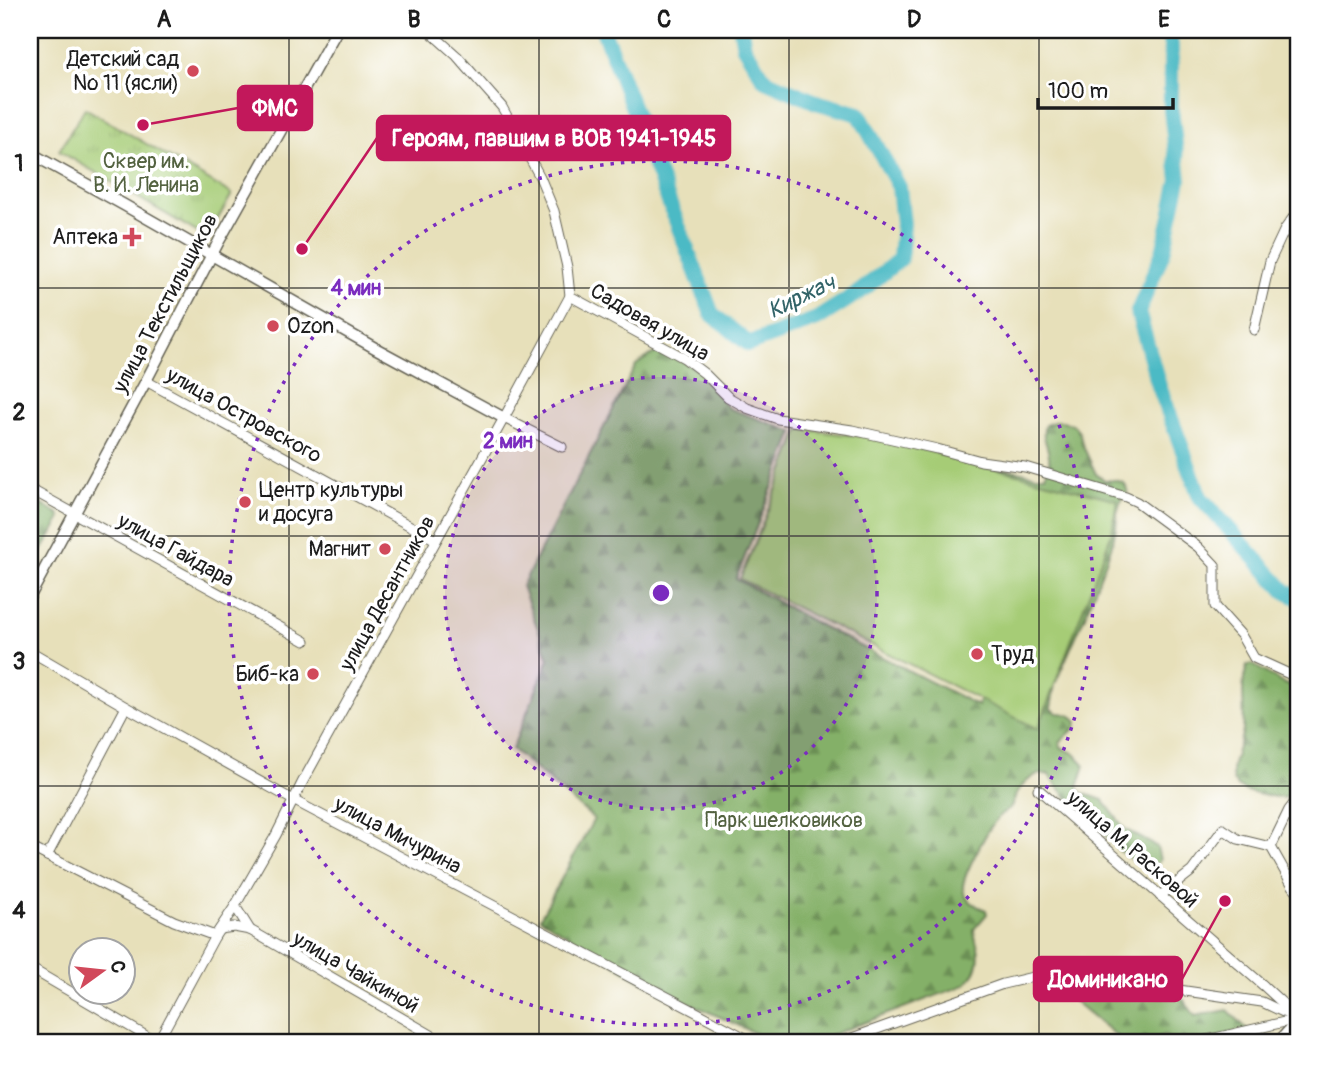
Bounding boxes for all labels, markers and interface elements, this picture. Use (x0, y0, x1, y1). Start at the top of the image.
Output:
text: A (157, 5, 172, 34)
text: B (407, 5, 421, 34)
text: C (657, 5, 671, 34)
text: D (907, 5, 921, 34)
text: E (1158, 5, 1170, 34)
place label: Детский сад № 11 (ясли) (66, 46, 179, 97)
marker: Детский сад № 11 (ясли) (185, 63, 201, 79)
scale bar (1038, 66, 1172, 110)
text: 100 m (1048, 78, 1108, 105)
callout: ФМС (238, 86, 312, 130)
text: ФМС (251, 94, 298, 123)
callout: Героям, павшим в ВОВ 1941-1945 (377, 116, 730, 160)
text: Героям, павшим в ВОВ 1941-1945 (392, 124, 716, 153)
park label: Сквер им. В. И. Ленина (93, 148, 199, 199)
text: 1 (15, 149, 24, 178)
street label: улица Текстильщиков (106, 209, 224, 398)
place label: Аптека (52, 224, 118, 251)
marker: Аптека (124, 229, 140, 245)
water label: Киржач (763, 267, 841, 325)
text: 4 мин (331, 275, 381, 302)
street label: Садовая улица (585, 277, 714, 367)
place label: Ozon (287, 313, 334, 340)
marker: Ozon (265, 318, 281, 334)
street label: улица Островского (160, 361, 326, 469)
text: 2 (13, 398, 26, 427)
text: 2 мин (483, 428, 533, 455)
place label: Центр культуры и досуга (259, 477, 403, 528)
marker: Центр культуры и досуга (237, 494, 253, 510)
street label: улица Гайдара (112, 507, 239, 593)
street label: улица Десантников (333, 511, 441, 677)
place label: Магнит (309, 536, 371, 563)
marker: Магнит (377, 541, 393, 557)
centre of rings (649, 581, 673, 605)
place label: Труд (991, 641, 1035, 668)
marker: Труд (969, 646, 985, 662)
text: 3 (13, 647, 25, 676)
place label: Биб-ка (235, 661, 299, 688)
marker: Биб-ка (305, 666, 321, 682)
street label: улица М. Расковой (1060, 784, 1204, 914)
street label: улица Мичурина (329, 790, 466, 880)
park label: Парк шелковиков (705, 807, 863, 834)
text: 4 (12, 896, 26, 925)
street label: улица Чайкиной (287, 925, 424, 1019)
north arrow (66, 936, 136, 1006)
callout: Доминикано (1034, 957, 1182, 1001)
text: С (104, 958, 131, 976)
text: Доминикано (1046, 965, 1168, 994)

